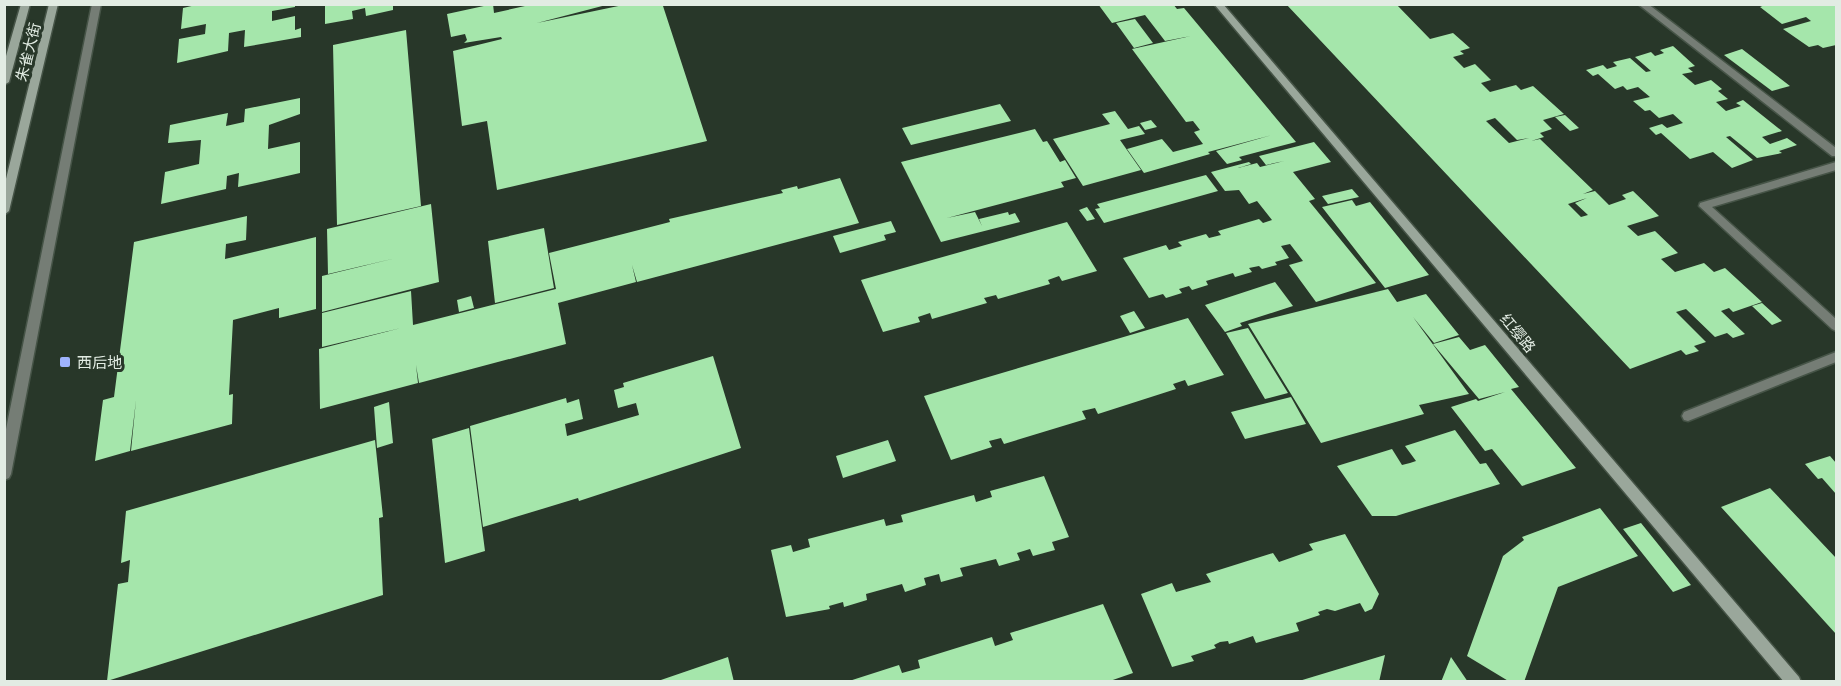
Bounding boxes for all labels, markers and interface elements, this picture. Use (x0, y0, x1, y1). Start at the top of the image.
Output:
street label: 朱雀大街 (12, 21, 44, 83)
street label: 红缨路 (1497, 310, 1539, 356)
place label: 西后地 (77, 354, 122, 371)
marker: 西后地 (58, 355, 72, 369)

